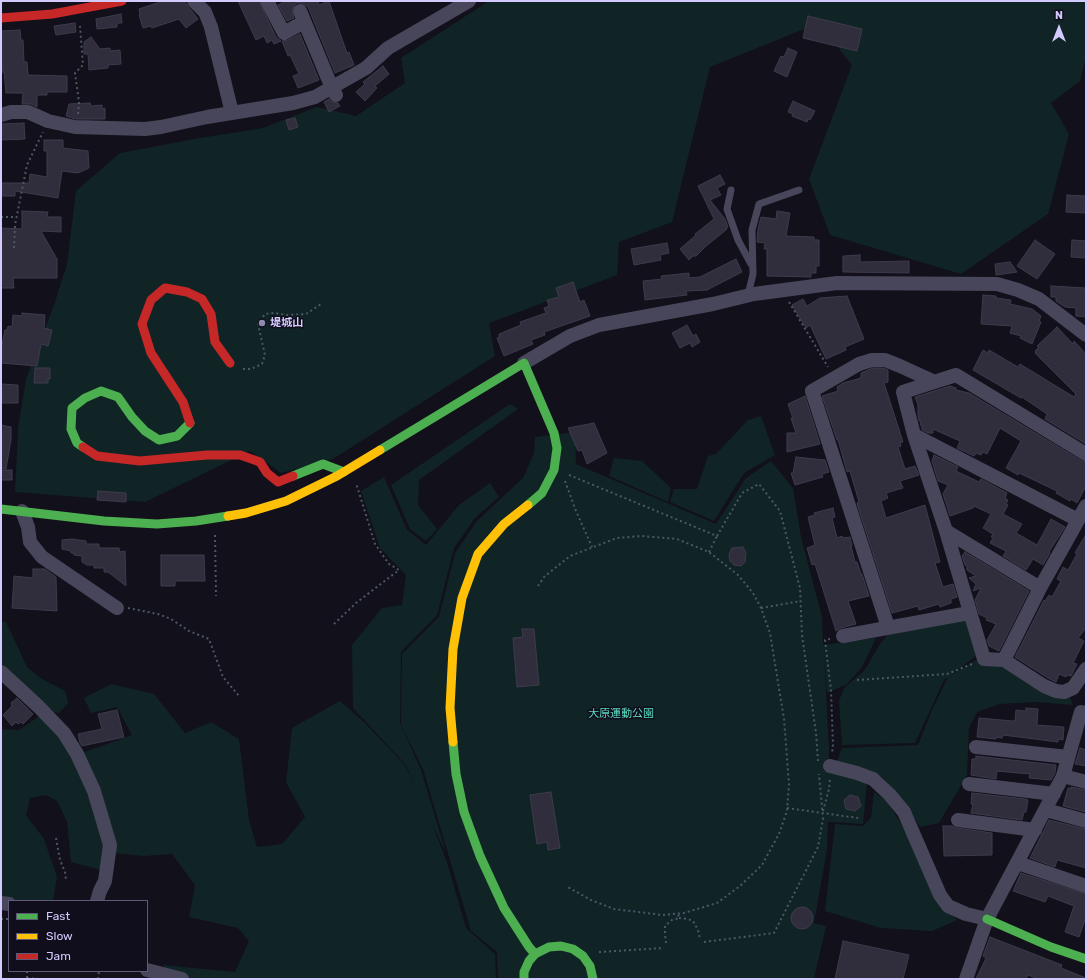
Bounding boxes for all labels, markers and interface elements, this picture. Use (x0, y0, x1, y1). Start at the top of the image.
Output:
north arrow (1039, 8, 1079, 48)
text: N (1055, 9, 1063, 22)
place label: 堤城山 (270, 316, 303, 330)
marker: 堤城山 (257, 318, 267, 328)
park label: 大原運動公園 (588, 707, 654, 721)
legend (8, 900, 148, 972)
text: Fast (46, 909, 70, 923)
text: Slow (46, 929, 73, 943)
text: Jam (46, 949, 71, 963)

